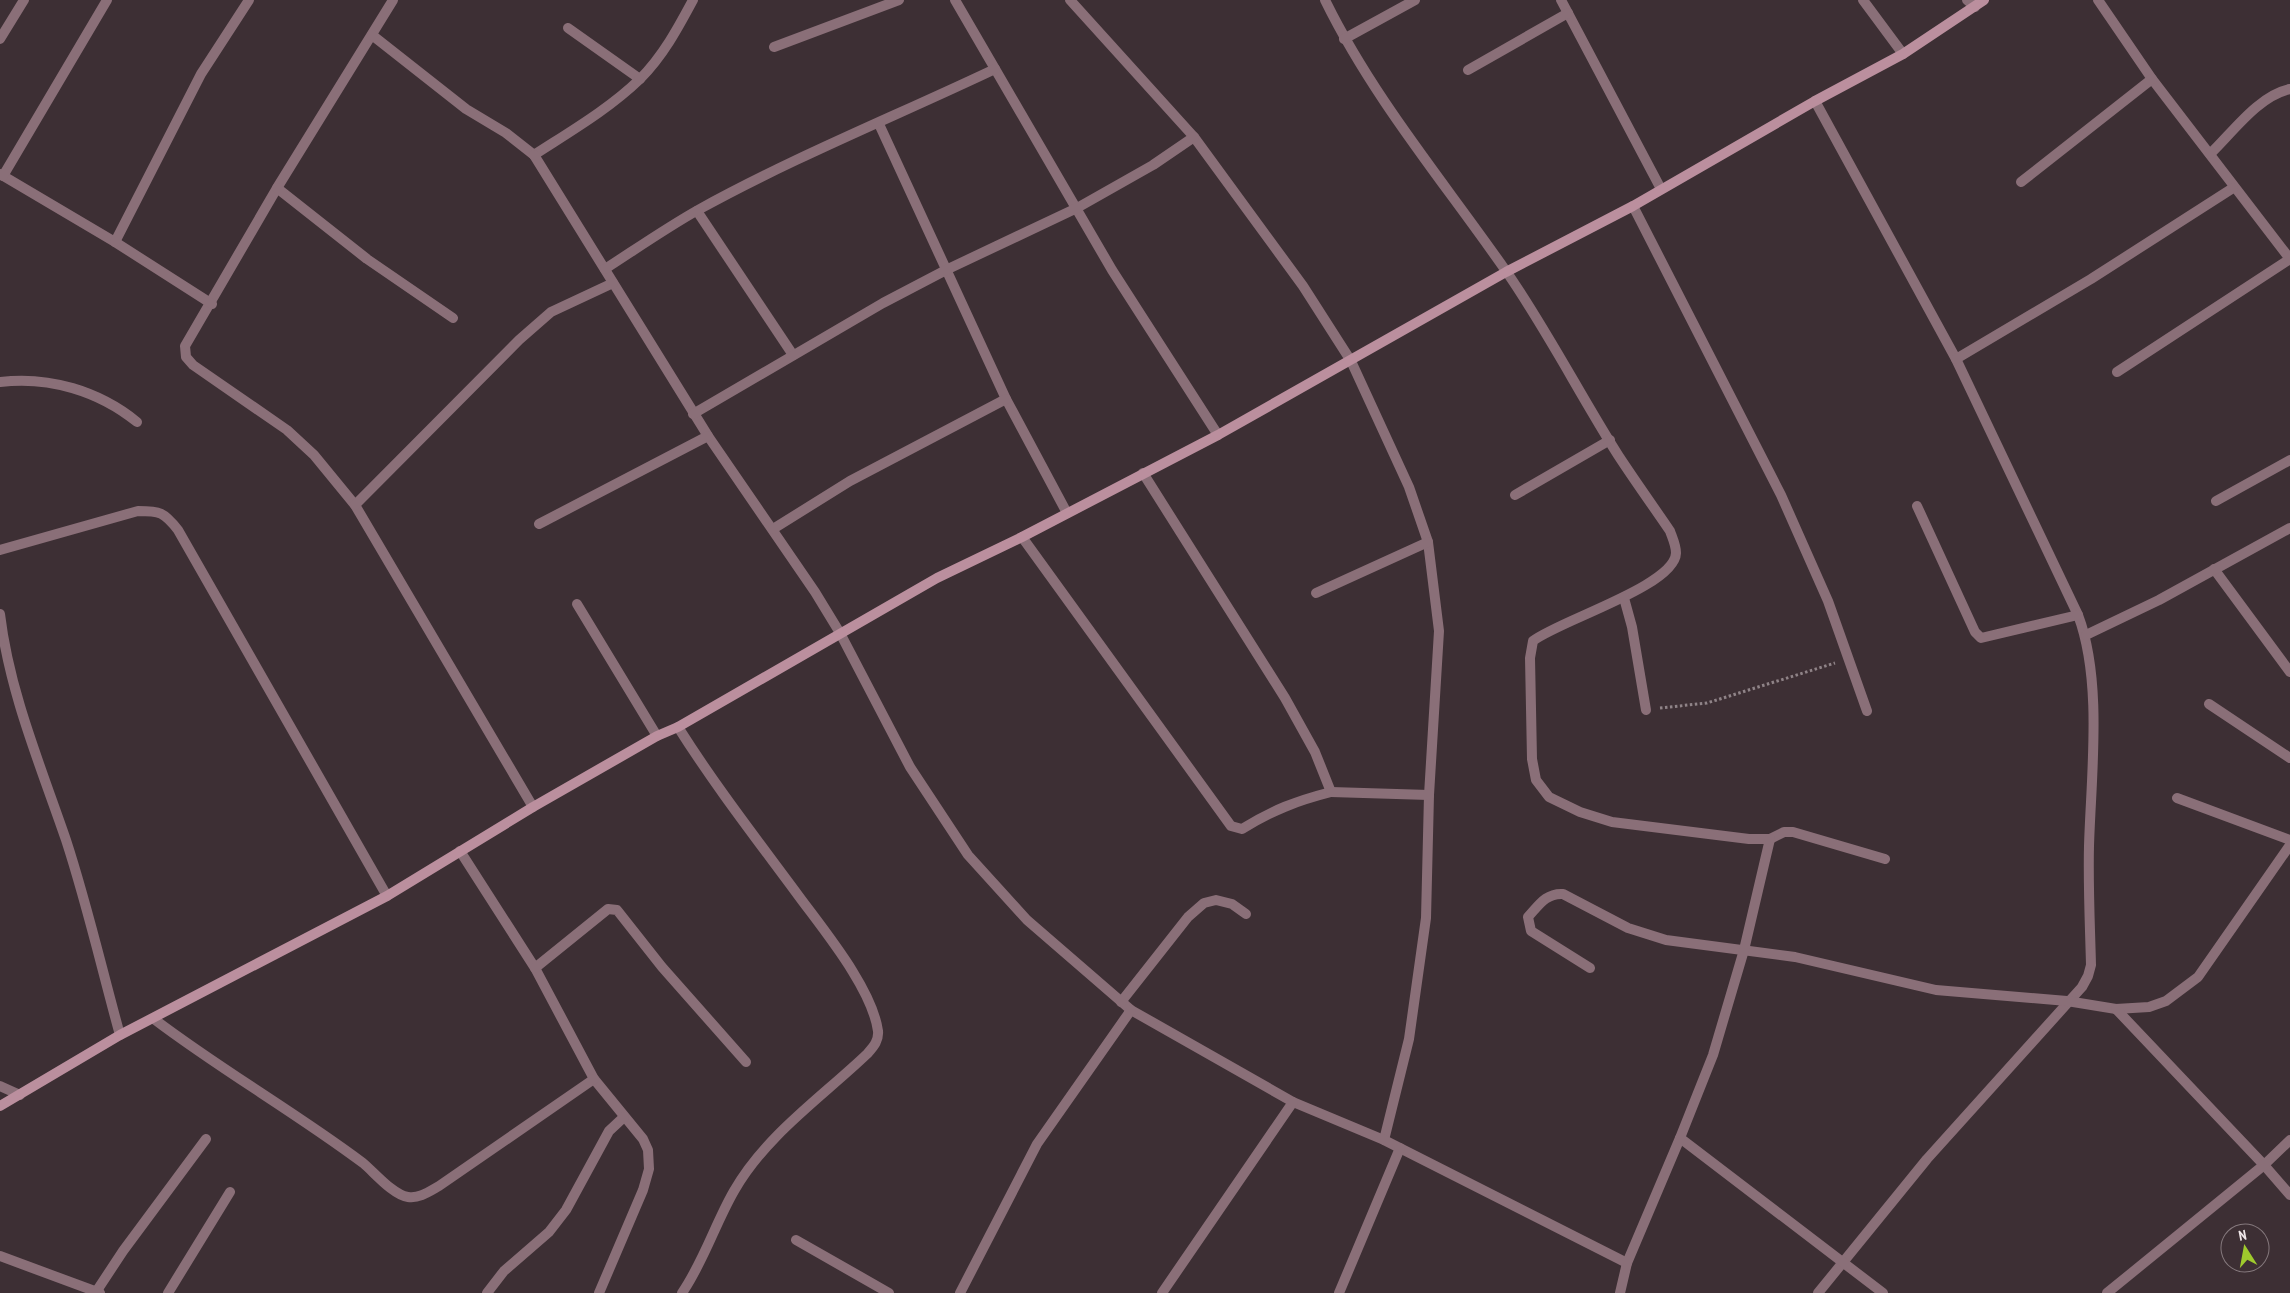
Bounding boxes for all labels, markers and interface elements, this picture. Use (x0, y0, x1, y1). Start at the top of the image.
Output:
north arrow (2220, 1223, 2270, 1273)
text: N (2237, 1226, 2248, 1245)

